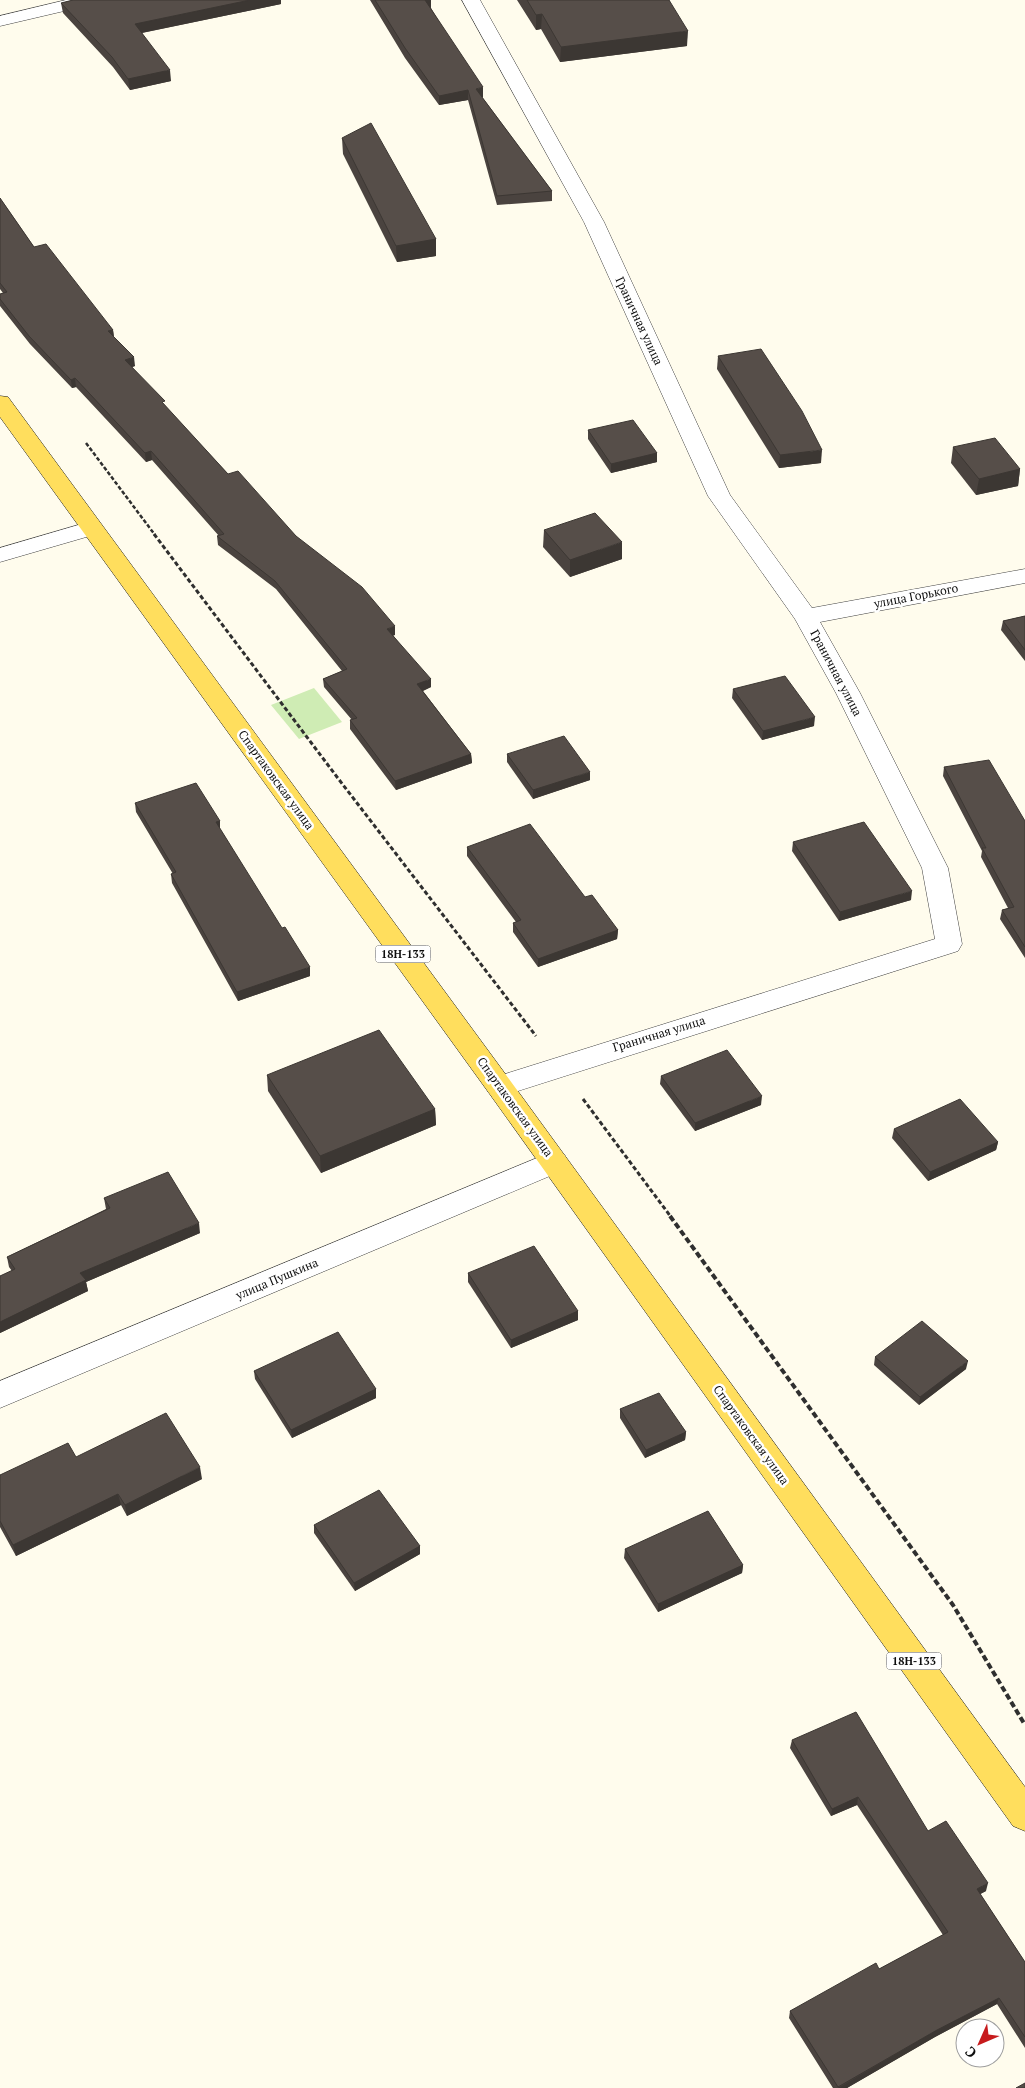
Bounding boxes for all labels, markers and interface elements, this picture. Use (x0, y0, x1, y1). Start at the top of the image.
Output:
street label: Граничная улица (612, 274, 666, 367)
street label: улица Горького (871, 580, 960, 611)
street label: Граничная улица (807, 627, 866, 719)
street label: Спартаковская улица (235, 727, 318, 832)
road number: 18Н-133 (376, 946, 430, 962)
street label: Граничная улица (611, 1012, 707, 1055)
street label: Спартаковская улица (474, 1054, 557, 1159)
street label: улица Пушкина (233, 1254, 320, 1303)
street label: Спартаковская улица (710, 1382, 793, 1487)
road number: 18Н-133 (886, 1652, 942, 1670)
north arrow (955, 2018, 1005, 2068)
text: С (961, 2043, 980, 2062)

